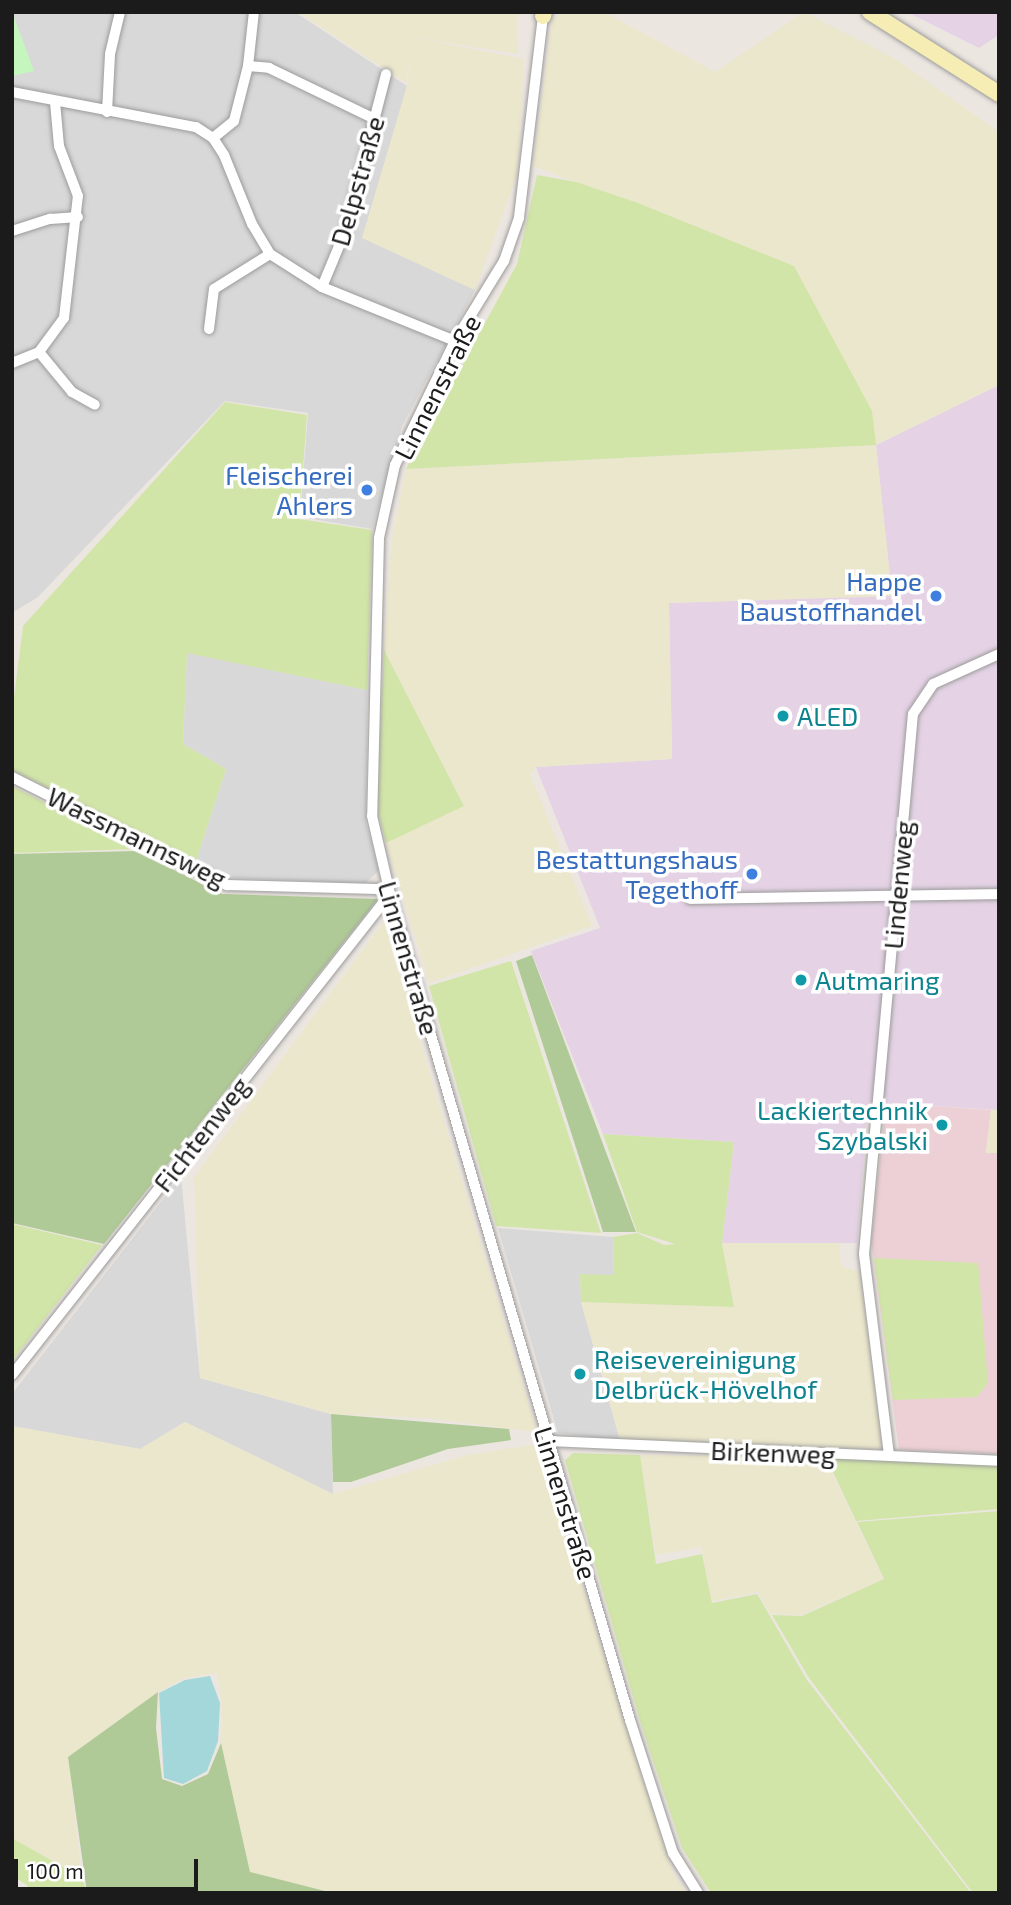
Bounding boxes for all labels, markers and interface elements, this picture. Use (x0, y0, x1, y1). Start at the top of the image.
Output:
street label: Delpstraße (324, 113, 390, 249)
street label: Linnenstraße (387, 309, 487, 465)
place label: Fleischerei Ahlers (225, 459, 353, 520)
marker: Fleischerei Ahlers (359, 482, 375, 498)
place label: Happe Baustoffhandel (739, 565, 922, 626)
marker: Happe Baustoffhandel (928, 588, 944, 604)
place label: ALED (797, 700, 858, 732)
marker: ALED (775, 708, 791, 724)
street label: Wassmannsweg (42, 780, 232, 894)
street label: Lindenweg (877, 820, 919, 950)
place label: Bestattungshaus Tegethoff (536, 843, 738, 904)
marker: Bestattungshaus Tegethoff (744, 866, 760, 882)
street label: Linnenstraße (372, 878, 446, 1038)
place label: Autmaring (815, 964, 939, 996)
marker: Autmaring (793, 972, 809, 988)
street label: Fichtenweg (147, 1070, 255, 1198)
place label: Lackiertechnik Szybalski (757, 1094, 928, 1156)
marker: Lackiertechnik Szybalski (934, 1117, 950, 1133)
place label: Reisevereinigung Delbrück-Hövelhof (594, 1343, 817, 1404)
marker: Reisevereinigung Delbrück-Hövelhof (572, 1366, 588, 1382)
street label: Linnenstraße (528, 1423, 604, 1583)
street label: Birkenweg (710, 1434, 836, 1470)
scale bar (18, 1846, 201, 1890)
text: 100 m (27, 1858, 84, 1883)

